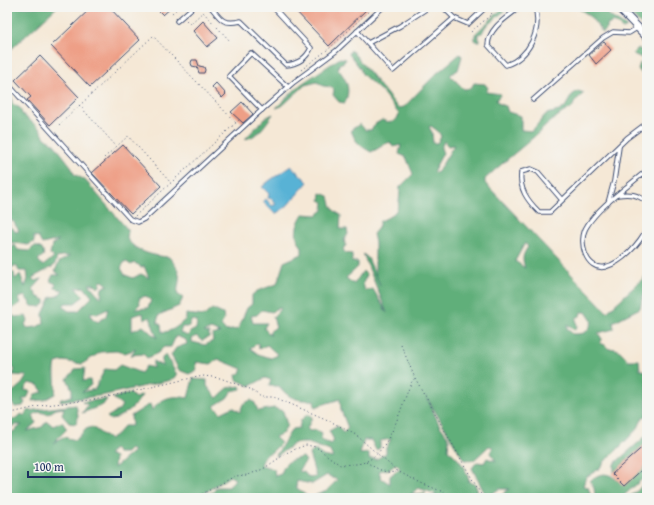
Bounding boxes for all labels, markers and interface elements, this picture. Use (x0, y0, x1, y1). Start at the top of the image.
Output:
scale bar (28, 453, 121, 479)
text: 100 m (34, 458, 64, 475)

